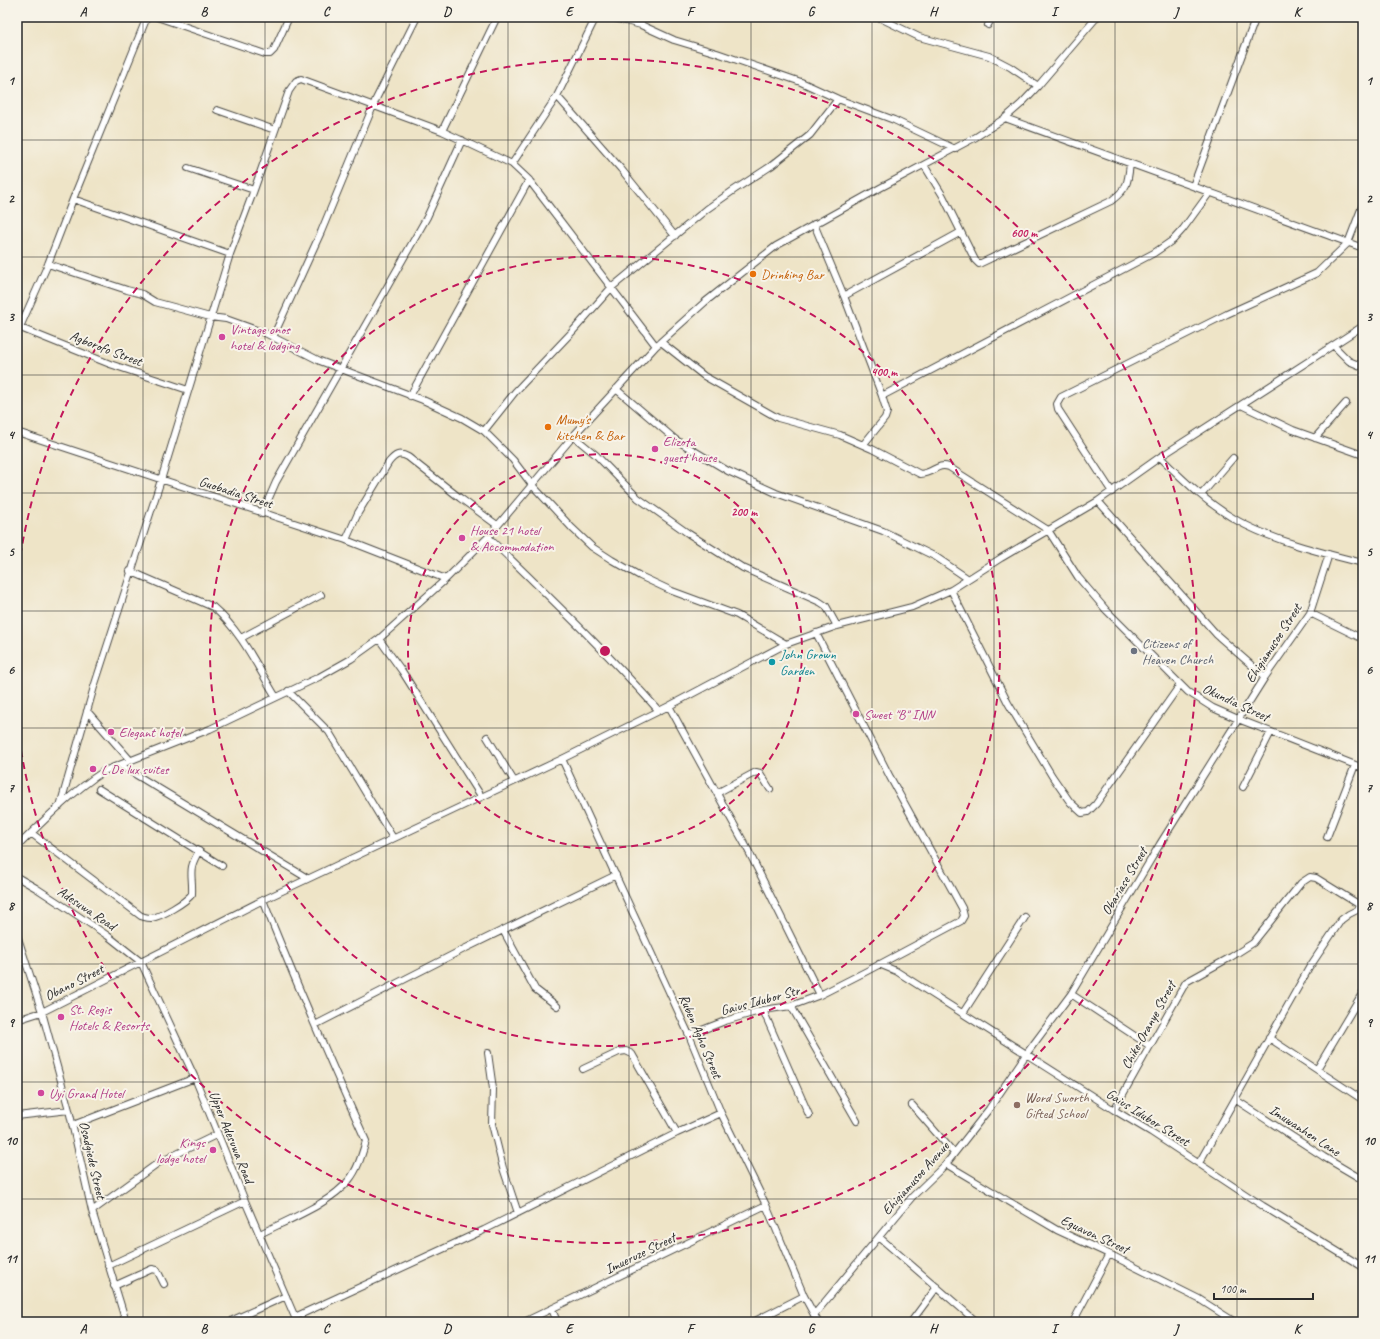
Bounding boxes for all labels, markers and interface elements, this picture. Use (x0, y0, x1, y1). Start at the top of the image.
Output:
text: A (80, 4, 88, 20)
text: B (201, 4, 209, 20)
text: C (323, 4, 331, 20)
text: D (443, 4, 452, 20)
text: E (566, 4, 575, 20)
text: F (687, 4, 696, 20)
text: G (808, 4, 816, 20)
text: H (929, 4, 939, 20)
text: I (1051, 4, 1060, 20)
text: J (1173, 4, 1180, 20)
text: K (1294, 4, 1304, 20)
text: 1 (8, 73, 16, 89)
text: 1 (1366, 73, 1374, 89)
text: 2 (8, 191, 15, 207)
text: 2 (1366, 191, 1373, 207)
text: 600 m (1011, 225, 1038, 241)
place label: Drinking Bar (761, 266, 825, 283)
marker: Drinking Bar (748, 269, 758, 279)
text: 3 (8, 309, 15, 325)
text: 3 (1366, 309, 1373, 325)
place label: Vintage onos hotel & lodging (230, 321, 300, 354)
street label: Agborofo Street (67, 327, 145, 370)
marker: Vintage onos hotel & lodging (217, 332, 227, 342)
text: 400 m (871, 364, 898, 380)
place label: Mumy's kitchen & Bar (556, 411, 626, 444)
marker: Mumy's kitchen & Bar (543, 422, 553, 432)
text: 4 (8, 427, 16, 443)
text: 4 (1366, 427, 1374, 443)
place label: Elizota guest house (663, 433, 718, 466)
marker: Elizota guest house (650, 444, 660, 454)
street label: Guobadia Street (197, 473, 276, 513)
text: 200 m (731, 504, 758, 520)
place label: House 21 hotel & Accommodation (470, 522, 554, 555)
marker: House 21 hotel & Accommodation (457, 533, 467, 543)
text: 5 (8, 544, 15, 560)
text: 5 (1366, 544, 1373, 560)
street label: Ehigiamusoe Street (1242, 599, 1306, 686)
place label: Citizens of Heaven Church (1142, 635, 1214, 668)
centre of rings (598, 644, 612, 658)
place label: John Grown Garden (779, 646, 836, 679)
marker: Citizens of Heaven Church (1129, 646, 1139, 656)
marker: John Grown Garden (767, 657, 777, 667)
text: 6 (8, 662, 15, 678)
text: 6 (1366, 662, 1373, 678)
street label: Okundia Street (1200, 680, 1274, 726)
place label: Sweet "B" INN (864, 706, 936, 723)
marker: Sweet "B" INN (851, 709, 861, 719)
place label: Elegant hotel (119, 724, 184, 741)
marker: Elegant hotel (106, 727, 116, 737)
place label: L De lux suites (101, 761, 170, 778)
marker: L De lux suites (88, 764, 98, 774)
text: 7 (8, 780, 15, 796)
text: 7 (1366, 780, 1373, 796)
street label: Obariase Street (1098, 842, 1152, 918)
street label: Adesuwa Road (54, 883, 121, 936)
text: 8 (8, 898, 16, 914)
text: 8 (1366, 898, 1374, 914)
street label: Obano Street (42, 960, 108, 1005)
street label: Chike-Oranye Street (1117, 976, 1181, 1072)
street label: Gaius Idubor Str (719, 982, 802, 1019)
street label: Ruben Agho Street (675, 992, 726, 1082)
place label: St. Regis Hotels & Resorts (69, 1001, 150, 1034)
marker: St. Regis Hotels & Resorts (56, 1012, 66, 1022)
text: 9 (8, 1015, 15, 1031)
text: 9 (1366, 1015, 1373, 1031)
place label: Uyi Grand Hotel (49, 1085, 126, 1102)
street label: Gaius Idubor Street (1103, 1085, 1194, 1150)
marker: Uyi Grand Hotel (36, 1088, 46, 1098)
street label: Upper Adesuwa Road (205, 1089, 259, 1188)
place label: Word Sworth Gifted School (1025, 1089, 1090, 1122)
marker: Word Sworth Gifted School (1012, 1100, 1022, 1110)
street label: Imuwanhen Lane (1266, 1101, 1345, 1161)
street label: Osadgiede Street (75, 1120, 110, 1202)
text: 10 (5, 1133, 18, 1149)
text: 10 (1363, 1133, 1376, 1149)
place label: Kings lodge hotel (156, 1134, 208, 1167)
street label: Ehigiamusoe Avenue (878, 1137, 954, 1218)
marker: Kings lodge hotel (208, 1145, 218, 1155)
street label: Eguavon Street (1058, 1211, 1134, 1259)
street label: Imueruze Street (602, 1228, 680, 1278)
text: 11 (5, 1251, 19, 1267)
text: 11 (1363, 1251, 1377, 1267)
scale bar (1214, 1275, 1313, 1301)
text: 100 m (1220, 1281, 1247, 1297)
text: A (80, 1321, 88, 1337)
text: B (201, 1321, 209, 1337)
text: C (323, 1321, 331, 1337)
text: D (443, 1321, 452, 1337)
text: E (566, 1321, 575, 1337)
text: F (687, 1321, 696, 1337)
text: G (808, 1321, 816, 1337)
text: H (929, 1321, 939, 1337)
text: I (1051, 1321, 1060, 1337)
text: J (1173, 1321, 1180, 1337)
text: K (1294, 1321, 1304, 1337)

